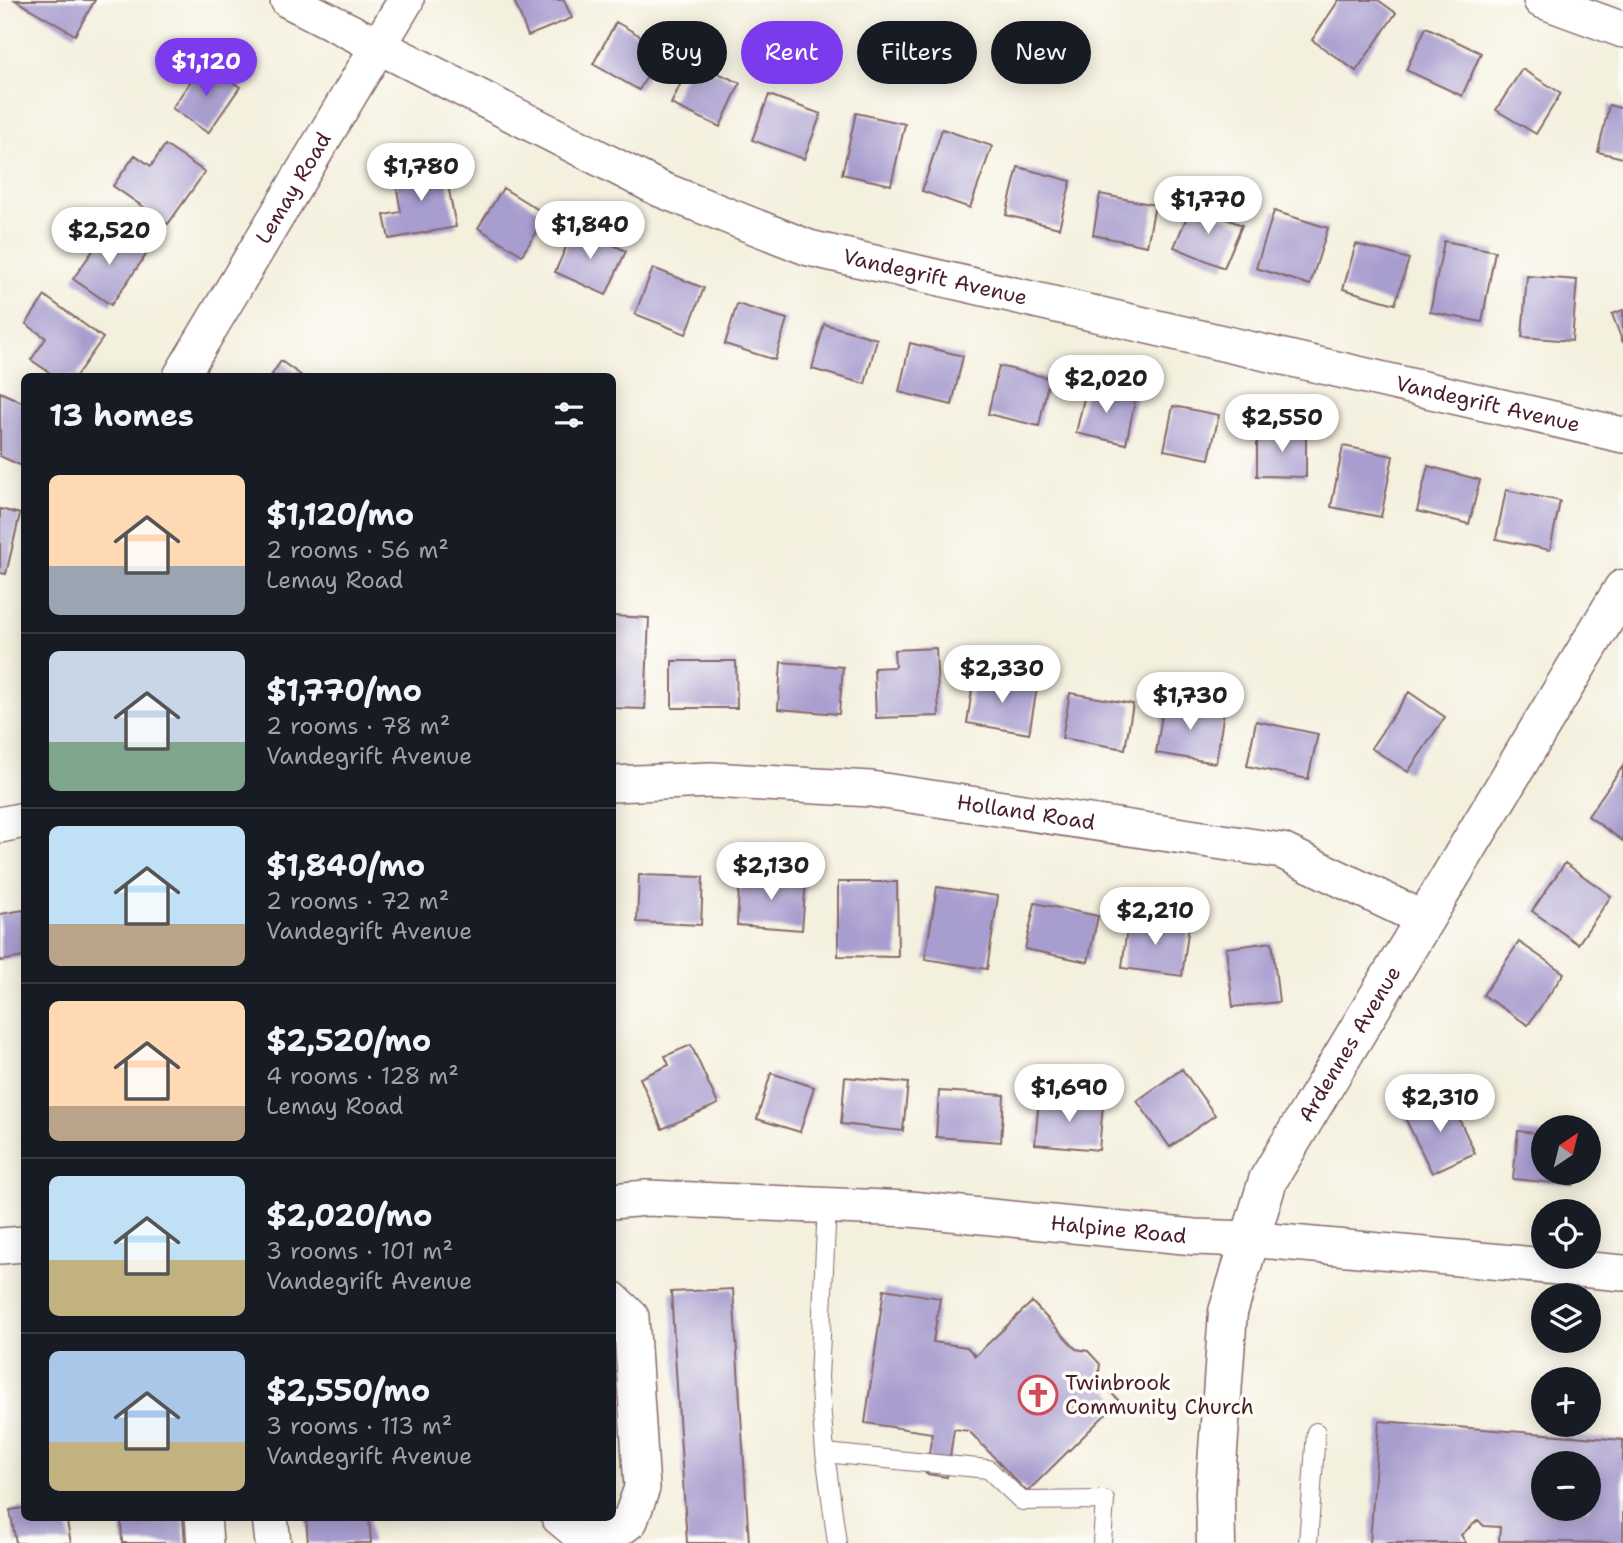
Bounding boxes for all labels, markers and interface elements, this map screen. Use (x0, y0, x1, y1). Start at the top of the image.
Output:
chip: Buy (637, 21, 727, 84)
chip: Rent (741, 21, 843, 84)
chip: Filters (857, 21, 977, 84)
chip: New (991, 21, 1091, 84)
pin: $1,120 (149, 38, 263, 98)
text: $1,120 (171, 46, 241, 76)
street label: Lemay Road (249, 127, 338, 249)
pin: $1,780 (364, 144, 478, 203)
text: $1,780 (383, 151, 459, 181)
pin: $1,770 (1151, 176, 1265, 236)
text: $1,770 (1170, 184, 1246, 214)
pin: $1,840 (533, 202, 647, 261)
pin: $2,520 (52, 208, 166, 267)
text: $1,840 (551, 209, 629, 239)
text: $2,520 (68, 215, 150, 245)
street label: Vandegrift Avenue (840, 242, 1030, 312)
pin: $2,020 (1049, 356, 1163, 415)
text: $2,020 (1064, 363, 1148, 393)
street label: Vandegrift Avenue (1393, 369, 1583, 439)
pin: $2,550 (1225, 394, 1339, 454)
text: 13 homes (49, 395, 194, 436)
icon: filters (550, 396, 588, 434)
text: $2,550 (1241, 402, 1323, 432)
text: $1,120/mo (266, 494, 414, 535)
icon: home (105, 503, 189, 587)
text: 2 rooms · 56 m² (266, 535, 449, 565)
text: Lemay Road (266, 565, 403, 595)
pin: $2,330 (945, 646, 1059, 705)
text: $2,330 (960, 653, 1044, 683)
text: $1,770/mo (266, 670, 422, 711)
pin: $1,730 (1133, 672, 1247, 732)
icon: home (105, 679, 189, 763)
text: $1,730 (1152, 680, 1228, 710)
text: 2 rooms · 78 m² (266, 711, 450, 741)
text: Vandegrift Avenue (266, 741, 472, 771)
street label: Holland Road (955, 788, 1097, 837)
pin: $2,130 (714, 842, 828, 902)
text: $1,840/mo (266, 845, 425, 886)
text: $2,130 (732, 850, 810, 880)
icon: home (105, 854, 189, 938)
text: 2 rooms · 72 m² (266, 886, 449, 916)
pin: $2,210 (1098, 888, 1212, 947)
text: $2,210 (1116, 895, 1194, 925)
text: Vandegrift Avenue (266, 916, 472, 946)
street label: Ardennes Avenue (1292, 961, 1407, 1127)
text: $2,520/mo (266, 1020, 431, 1061)
icon: home (105, 1029, 189, 1113)
text: 4 rooms · 128 m² (266, 1061, 459, 1091)
pin: $1,690 (1012, 1064, 1126, 1124)
text: $1,690 (1030, 1072, 1108, 1102)
pin: $2,310 (1383, 1074, 1497, 1134)
text: $2,310 (1401, 1082, 1479, 1112)
text: Lemay Road (266, 1091, 403, 1121)
north arrow (1531, 1115, 1601, 1185)
map controls (1531, 1115, 1601, 1521)
text: $2,020/mo (266, 1195, 433, 1236)
button: locate (1531, 1199, 1601, 1269)
icon: home (105, 1204, 189, 1288)
street label: Halpine Road (1049, 1209, 1188, 1250)
text: 3 rooms · 101 m² (266, 1236, 453, 1266)
text: Vandegrift Avenue (266, 1266, 472, 1296)
button: layers (1531, 1283, 1601, 1353)
button: + (1531, 1367, 1601, 1437)
place label: Twinbrook Community Church (1065, 1369, 1254, 1421)
text: $2,550/mo (266, 1370, 430, 1411)
church icon: Twinbrook Community Church (1017, 1374, 1059, 1416)
icon: home (105, 1379, 189, 1463)
text: 3 rooms · 113 m² (266, 1411, 452, 1441)
text: Vandegrift Avenue (266, 1441, 472, 1471)
button: − (1531, 1451, 1601, 1521)

